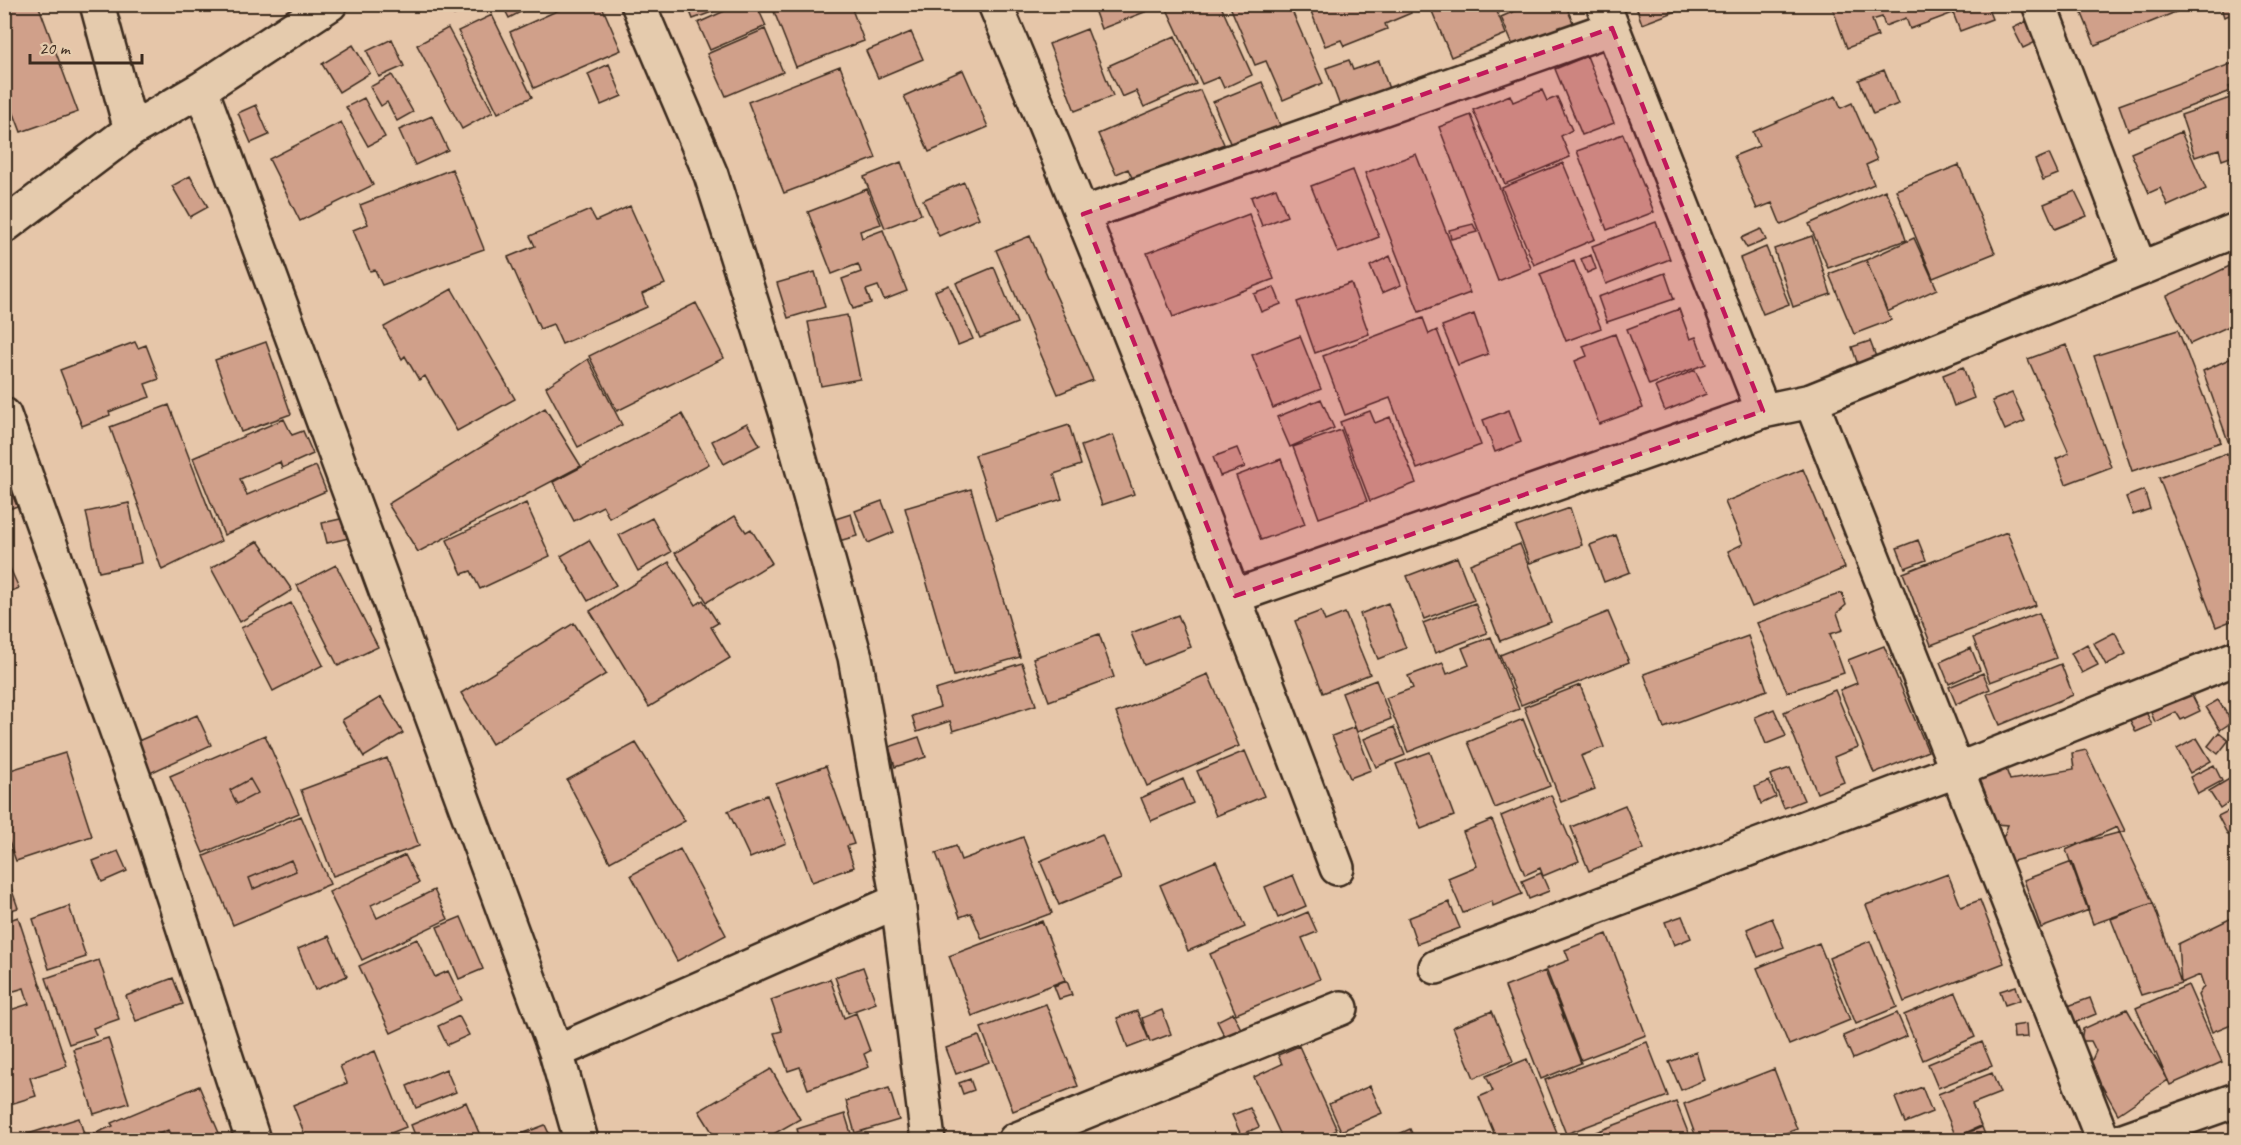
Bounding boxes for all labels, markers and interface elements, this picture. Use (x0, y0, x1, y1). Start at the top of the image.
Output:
scale bar (30, 27, 142, 65)
text: 20 m (39, 37, 72, 59)

